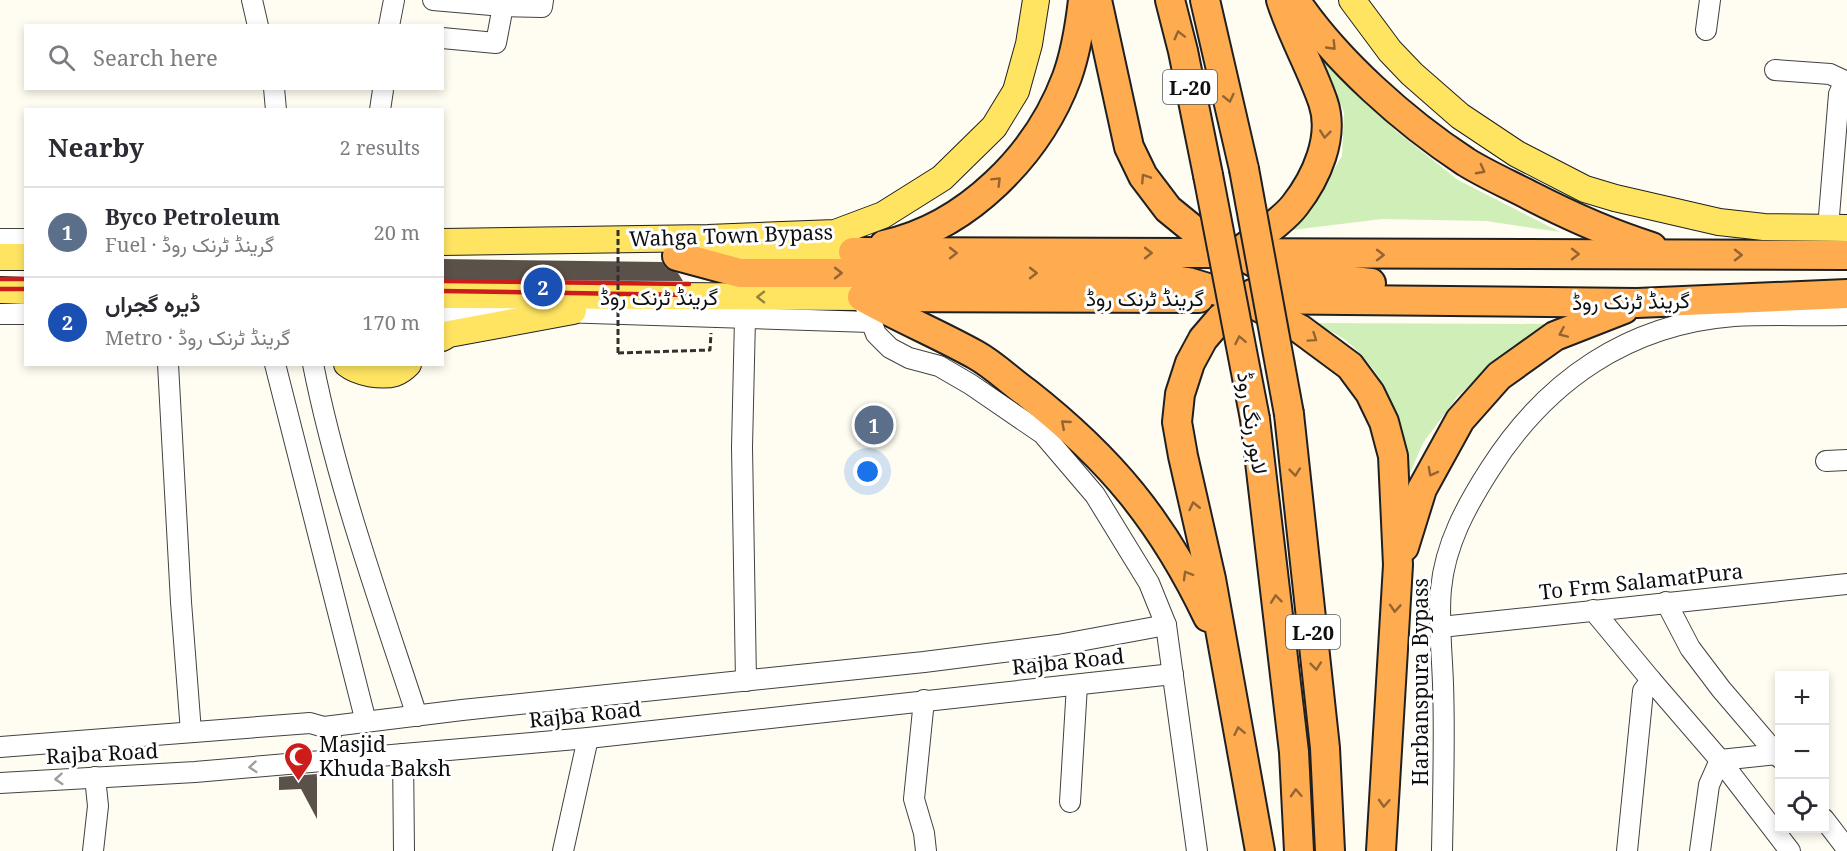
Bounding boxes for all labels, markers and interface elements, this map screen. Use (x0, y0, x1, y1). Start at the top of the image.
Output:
search box (24, 24, 444, 90)
one-way arrow (1173, 31, 1186, 41)
one-way arrow (1324, 38, 1335, 49)
icon: search (45, 41, 78, 74)
text: Search here (93, 42, 218, 72)
road number: L-20 (1163, 70, 1217, 104)
one-way arrow (1221, 92, 1234, 102)
text: Nearby (48, 129, 144, 165)
one-way arrow (1319, 129, 1332, 138)
text: 2 results (340, 134, 420, 161)
one-way arrow (1475, 162, 1486, 174)
one-way arrow (1141, 174, 1152, 185)
one-way arrow (989, 178, 1000, 189)
text: Byco Petroleum (105, 201, 280, 231)
street label: Wahga Town Bypass (629, 217, 833, 253)
text: 1 (62, 219, 73, 246)
text: 20 m (374, 219, 420, 246)
text: Fuel · گرینڈ ٹرنک روڈ (105, 231, 274, 258)
one-way arrow (949, 247, 958, 259)
one-way arrow (1144, 247, 1153, 259)
one-way arrow (1571, 248, 1580, 260)
one-way arrow (1376, 249, 1385, 261)
one-way arrow (1734, 249, 1743, 261)
pin: 2 (524, 264, 562, 310)
one-way arrow (834, 267, 843, 279)
one-way arrow (1029, 267, 1038, 279)
street label: گرینڈ ٹرنک روڈ (600, 283, 718, 311)
street label: گرینڈ ٹرنک روڈ (1086, 284, 1204, 312)
street label: گرینڈ ٹرنک روڈ (1572, 286, 1690, 316)
text: ڈیرہ گجراں (105, 288, 200, 318)
one-way arrow (757, 291, 766, 303)
text: 2 (62, 309, 73, 336)
text: 170 m (362, 309, 420, 336)
text: Metro · گرینڈ ٹرنک روڈ (105, 324, 290, 351)
one-way arrow (1559, 326, 1570, 338)
one-way arrow (1306, 331, 1317, 342)
one-way arrow (1234, 336, 1247, 346)
street label: لاہور رنگ روڈ (1231, 370, 1275, 476)
pin: 1 (854, 402, 894, 448)
one-way arrow (1061, 420, 1072, 431)
your location (853, 457, 882, 486)
one-way arrow (1428, 465, 1439, 476)
one-way arrow (1288, 468, 1301, 477)
one-way arrow (1188, 502, 1201, 512)
street label: To Frm SalamatPura (1538, 556, 1744, 606)
one-way arrow (1183, 571, 1194, 581)
street label: Harbanspura Bypass (1406, 578, 1434, 786)
one-way arrow (1270, 594, 1283, 603)
one-way arrow (1389, 604, 1402, 613)
road number: L-20 (1286, 615, 1340, 649)
street label: Rajba Road (1011, 641, 1126, 681)
one-way arrow (1309, 661, 1322, 671)
map controls (1775, 671, 1829, 833)
button: + (1775, 671, 1829, 725)
street label: Rajba Road (528, 694, 643, 734)
button: − (1775, 725, 1829, 779)
one-way arrow (1233, 727, 1246, 737)
place label: Masjid Khuda Baksh (319, 730, 451, 782)
street label: Rajba Road (45, 736, 159, 770)
mosque icon: Masjid Khuda Baksh (282, 740, 314, 782)
one-way arrow (249, 760, 258, 773)
one-way arrow (54, 772, 63, 785)
button: locate (1775, 779, 1829, 833)
one-way arrow (1290, 788, 1303, 797)
one-way arrow (1377, 798, 1390, 807)

